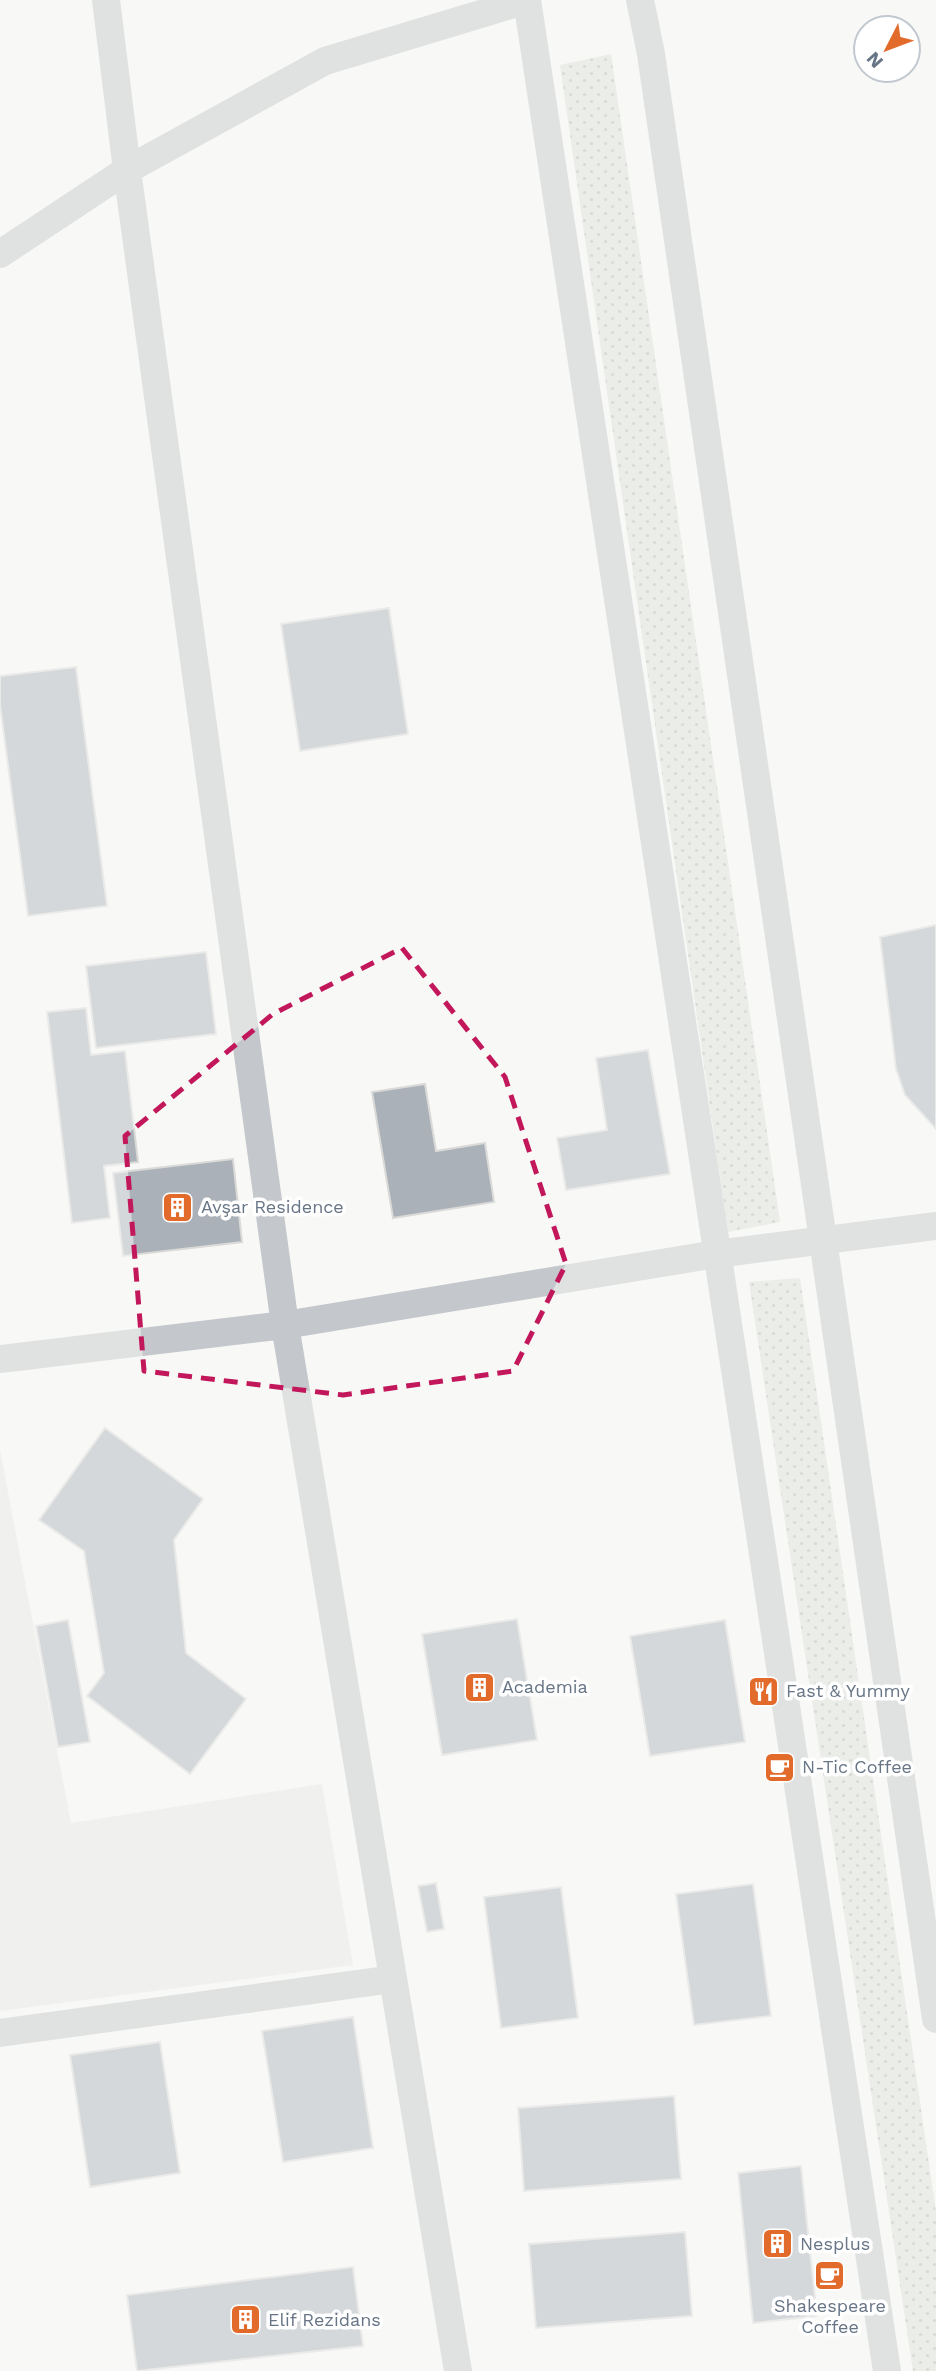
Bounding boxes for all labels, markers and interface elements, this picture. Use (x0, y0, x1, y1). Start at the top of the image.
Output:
north arrow (852, 14, 922, 84)
text: N (861, 47, 888, 73)
building icon: Avşar Residence (161, 1190, 195, 1224)
place label: Avşar Residence (201, 1196, 344, 1217)
building icon: Academia (462, 1670, 496, 1704)
restaurant icon: Fast & Yummy (746, 1674, 780, 1708)
place label: Academia (502, 1676, 588, 1697)
place label: Fast & Yummy (786, 1680, 911, 1701)
cafe icon: N-Tic Coffee (762, 1750, 796, 1784)
place label: N-Tic Coffee (802, 1756, 912, 1777)
building icon: Nesplus (760, 2227, 794, 2261)
place label: Nesplus (800, 2233, 870, 2254)
cafe icon: Shakespeare Coffee (813, 2258, 847, 2292)
place label: Shakespeare Coffee (774, 2295, 886, 2337)
building icon: Elif Rezidans (228, 2303, 262, 2337)
place label: Elif Rezidans (268, 2309, 381, 2330)

